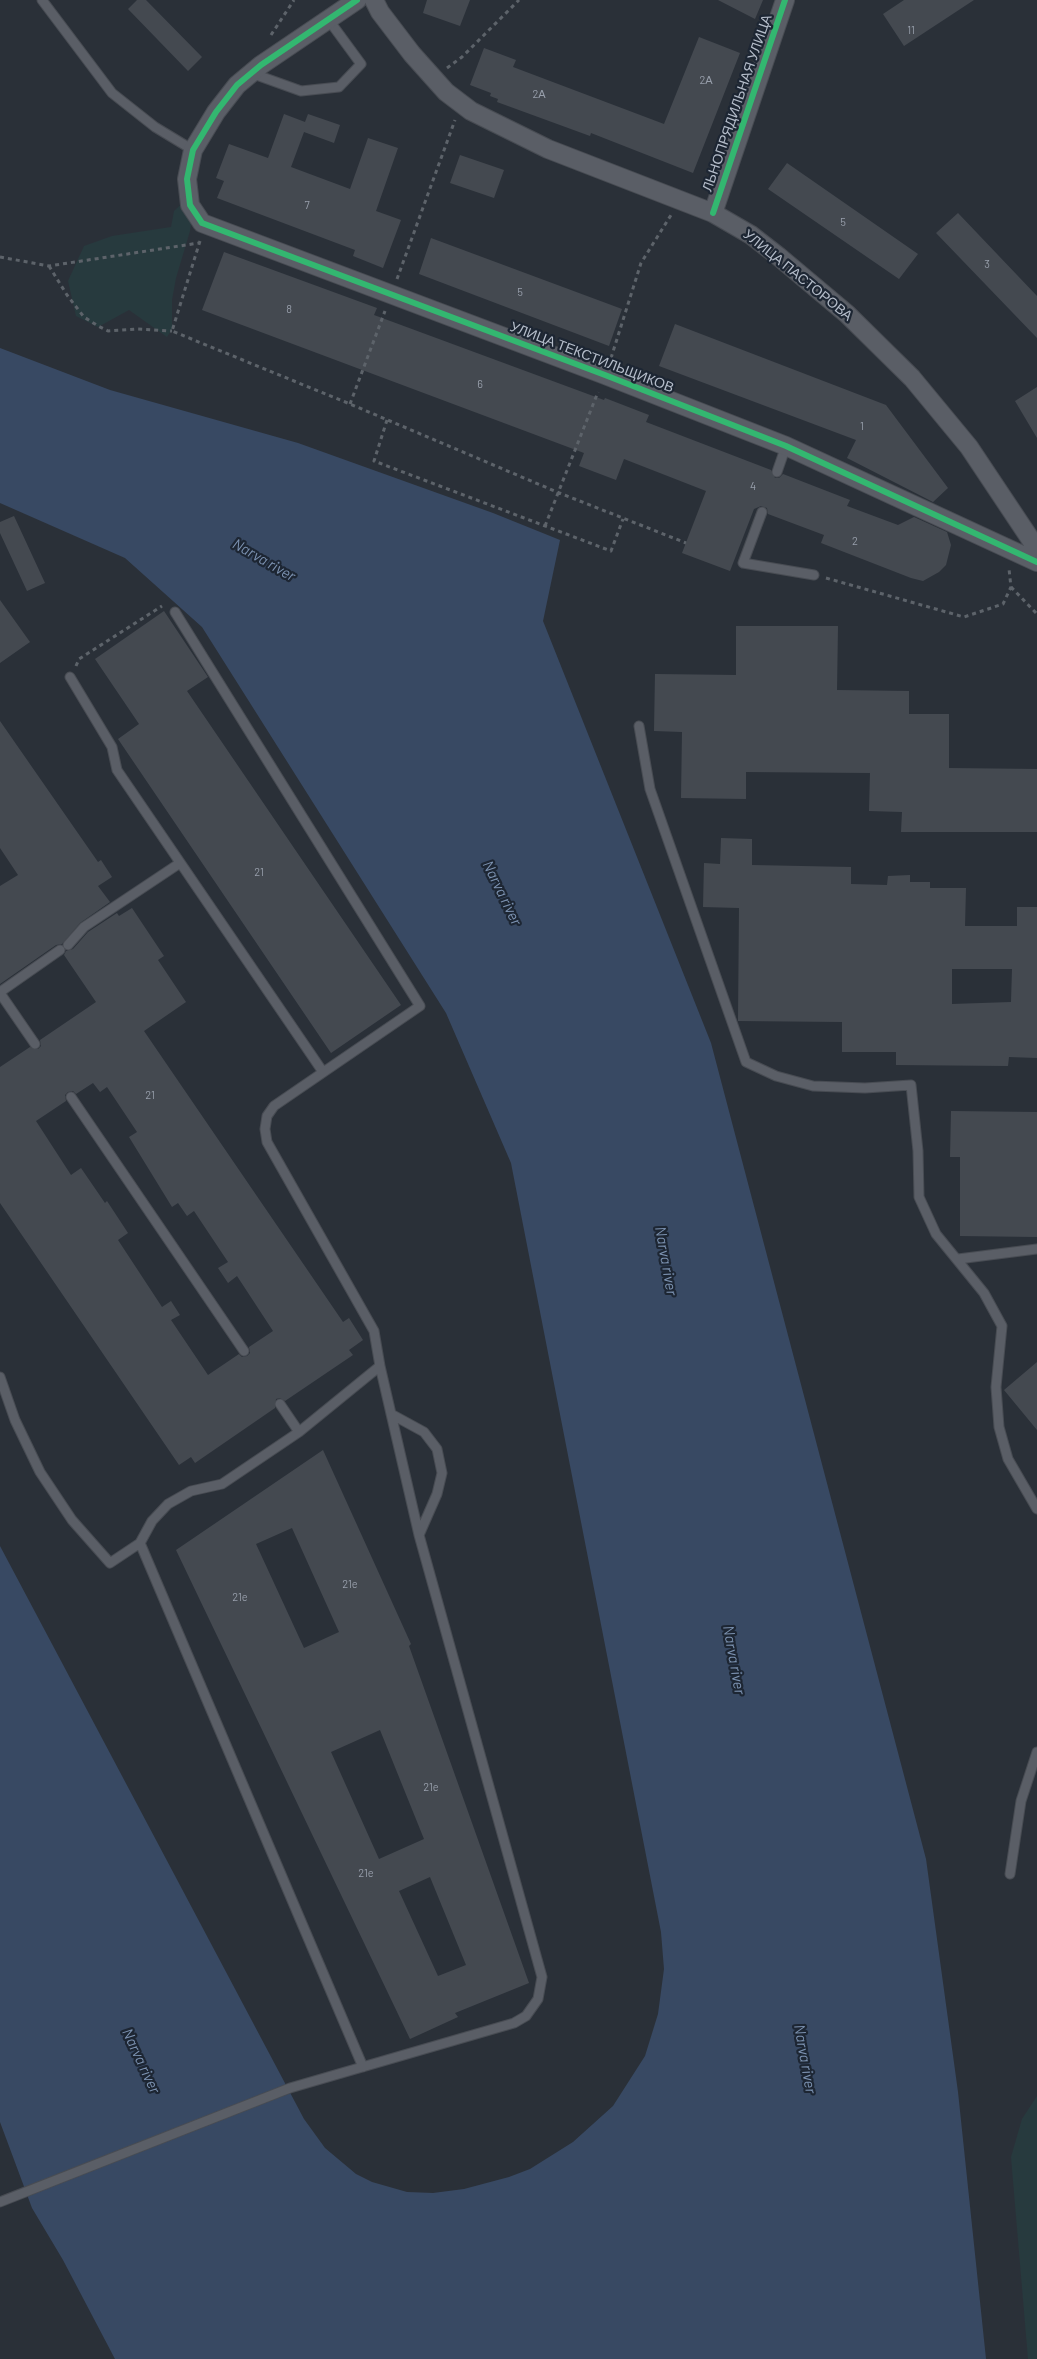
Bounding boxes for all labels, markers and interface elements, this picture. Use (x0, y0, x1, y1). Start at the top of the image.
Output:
street label: ЛЬНОПРЯДИЛЬНАЯ УЛИЦА (699, 12, 775, 194)
house number: 11 (907, 23, 915, 37)
house number: 2А (699, 73, 713, 87)
house number: 2А (532, 87, 546, 101)
house number: 7 (304, 198, 310, 212)
house number: 5 (840, 215, 846, 229)
street label: УЛИЦА ПАСТОРОВА (740, 226, 856, 324)
house number: 3 (984, 257, 990, 271)
house number: 5 (517, 285, 523, 299)
house number: 8 (286, 302, 292, 316)
street label: УЛИЦА ТЕКСТИЛЬЩИКОВ (508, 318, 676, 396)
house number: 6 (477, 377, 483, 391)
house number: 1 (860, 419, 864, 433)
house number: 4 (750, 479, 756, 493)
house number: 2 (852, 534, 858, 548)
water label: Narva river (229, 535, 299, 585)
water label: Narva river (479, 858, 525, 928)
house number: 21 (254, 865, 264, 879)
house number: 21 (145, 1088, 155, 1102)
water label: Narva river (651, 1225, 681, 1297)
house number: 21e (342, 1577, 358, 1591)
house number: 21e (232, 1590, 248, 1604)
water label: Narva river (719, 1624, 749, 1696)
house number: 21e (423, 1780, 439, 1794)
house number: 21e (358, 1866, 374, 1880)
water label: Narva river (790, 2023, 820, 2095)
water label: Narva river (118, 2026, 164, 2096)

